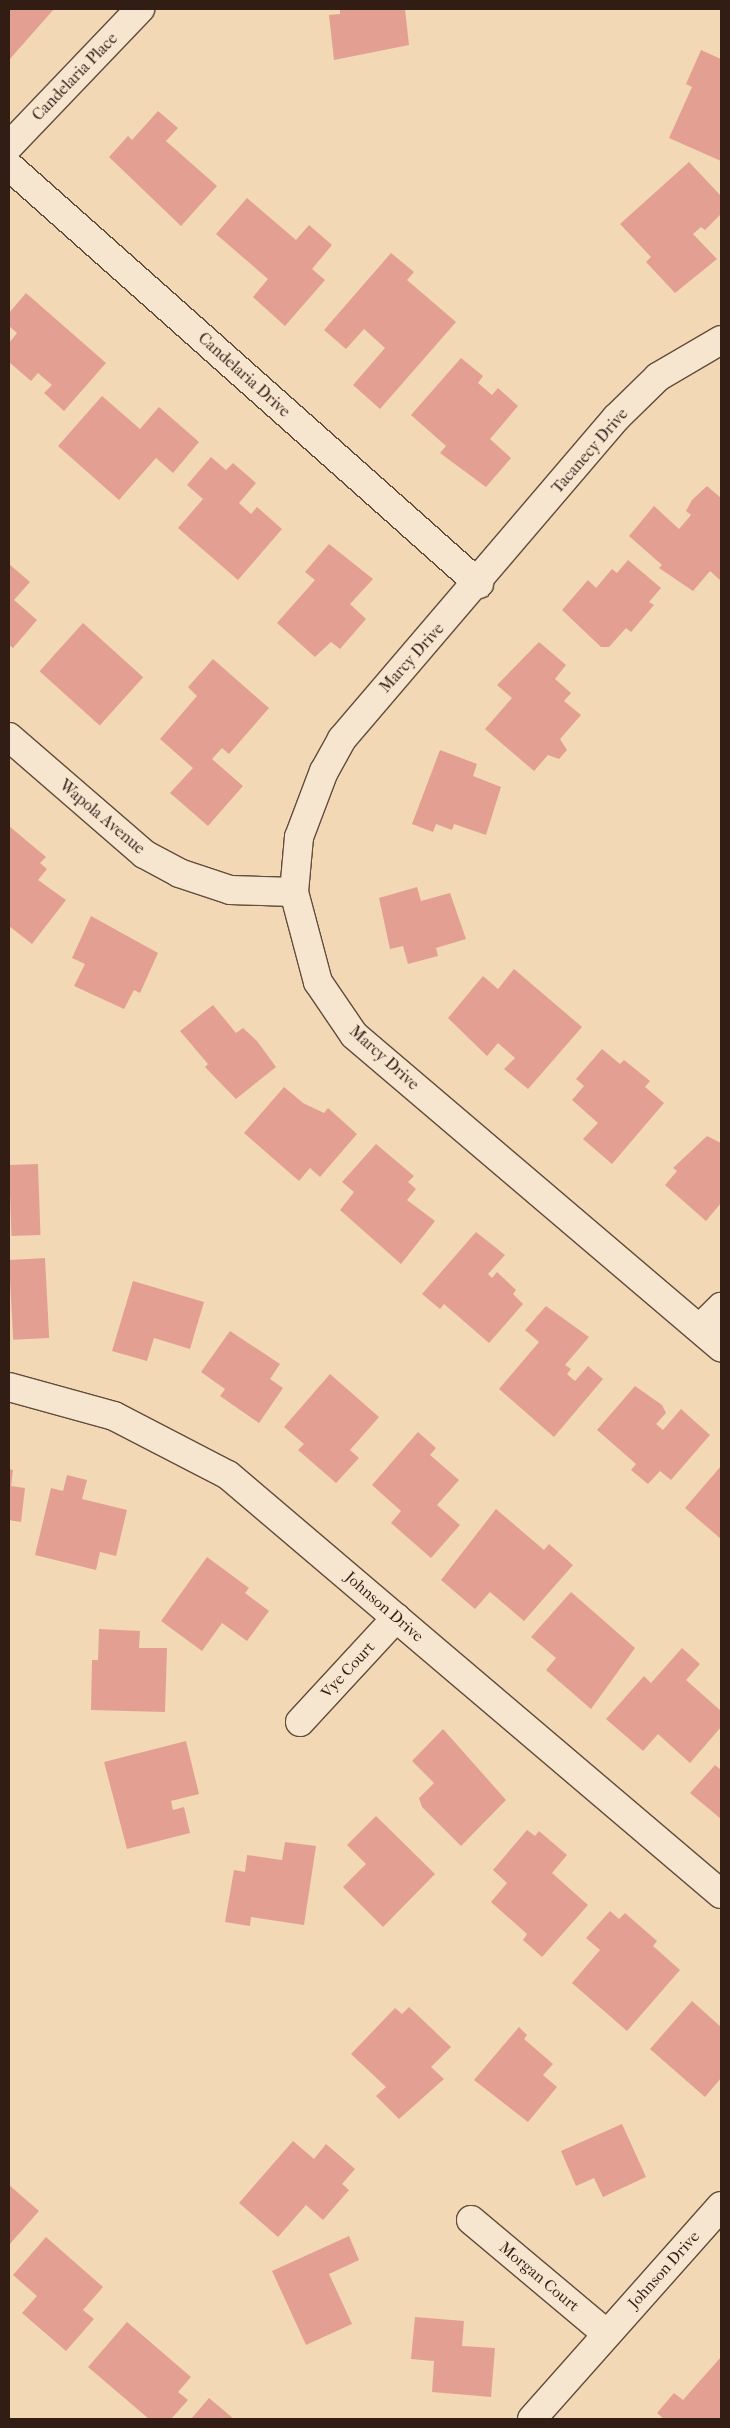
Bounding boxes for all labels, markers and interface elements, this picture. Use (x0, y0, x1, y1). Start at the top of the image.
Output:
street label: Candelaria Place (28, 29, 122, 125)
street label: Candelaria Drive (194, 329, 294, 421)
street label: Tacanecy Drive (548, 405, 632, 497)
street label: Marcy Drive (376, 619, 448, 697)
street label: Wapola Avenue (55, 776, 149, 858)
street label: Marcy Drive (345, 1022, 423, 1094)
street label: Johnson Drive (341, 1568, 427, 1646)
street label: Vye Court (317, 1638, 379, 1702)
street label: Johnson Drive (624, 2227, 704, 2313)
street label: Morgan Court (495, 2238, 583, 2316)

